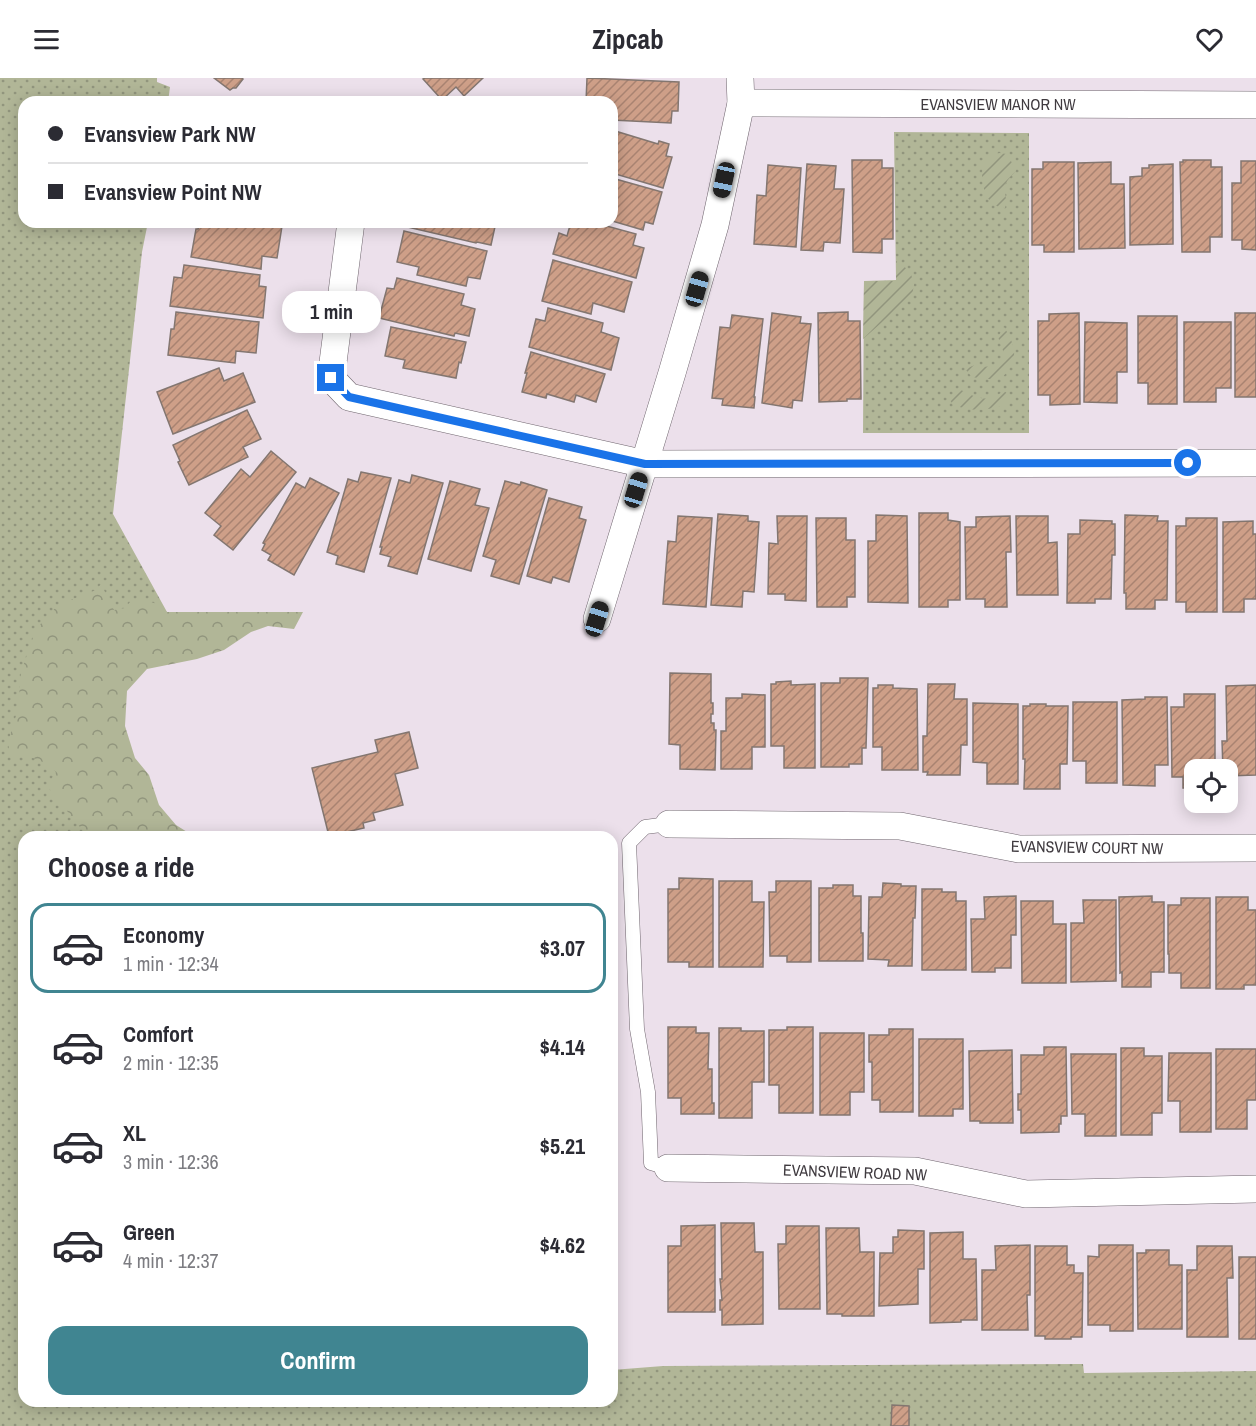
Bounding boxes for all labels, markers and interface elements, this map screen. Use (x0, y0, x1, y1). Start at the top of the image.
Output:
text: Zipcab (592, 21, 664, 57)
icon: menu (30, 23, 63, 56)
icon: heart (1193, 23, 1226, 56)
street label: EVANSVIEW MANOR NW (920, 93, 1076, 115)
text: Evansview Park NW (84, 119, 255, 149)
car (711, 161, 737, 199)
text: Evansview Point NW (84, 177, 261, 207)
car (683, 269, 711, 309)
callout: 1 min (282, 291, 380, 333)
text: 1 min (310, 298, 353, 325)
route end (317, 364, 344, 391)
route start (1174, 449, 1201, 476)
car (622, 470, 650, 510)
car (583, 599, 611, 639)
map controls (1184, 759, 1238, 813)
button: locate (1184, 759, 1238, 813)
street label: EVANSVIEW COURT NW (1011, 835, 1164, 859)
text: Choose a ride (48, 849, 194, 885)
text: Economy (123, 920, 204, 950)
icon: car (51, 921, 105, 975)
text: $3.07 (540, 933, 585, 963)
text: 1 min · 12:34 (123, 950, 219, 977)
text: Comfort (123, 1019, 193, 1049)
icon: car (51, 1020, 105, 1074)
text: $4.14 (540, 1032, 585, 1062)
text: 2 min · 12:35 (123, 1049, 219, 1076)
text: XL (123, 1118, 146, 1148)
icon: car (51, 1119, 105, 1173)
text: $5.21 (540, 1131, 585, 1161)
text: 3 min · 12:36 (123, 1148, 219, 1175)
street label: EVANSVIEW ROAD NW (783, 1158, 928, 1186)
text: Green (123, 1217, 175, 1247)
icon: car (51, 1218, 105, 1272)
text: $4.62 (540, 1230, 585, 1260)
text: 4 min · 12:37 (123, 1247, 219, 1274)
button: Confirm (48, 1326, 588, 1395)

